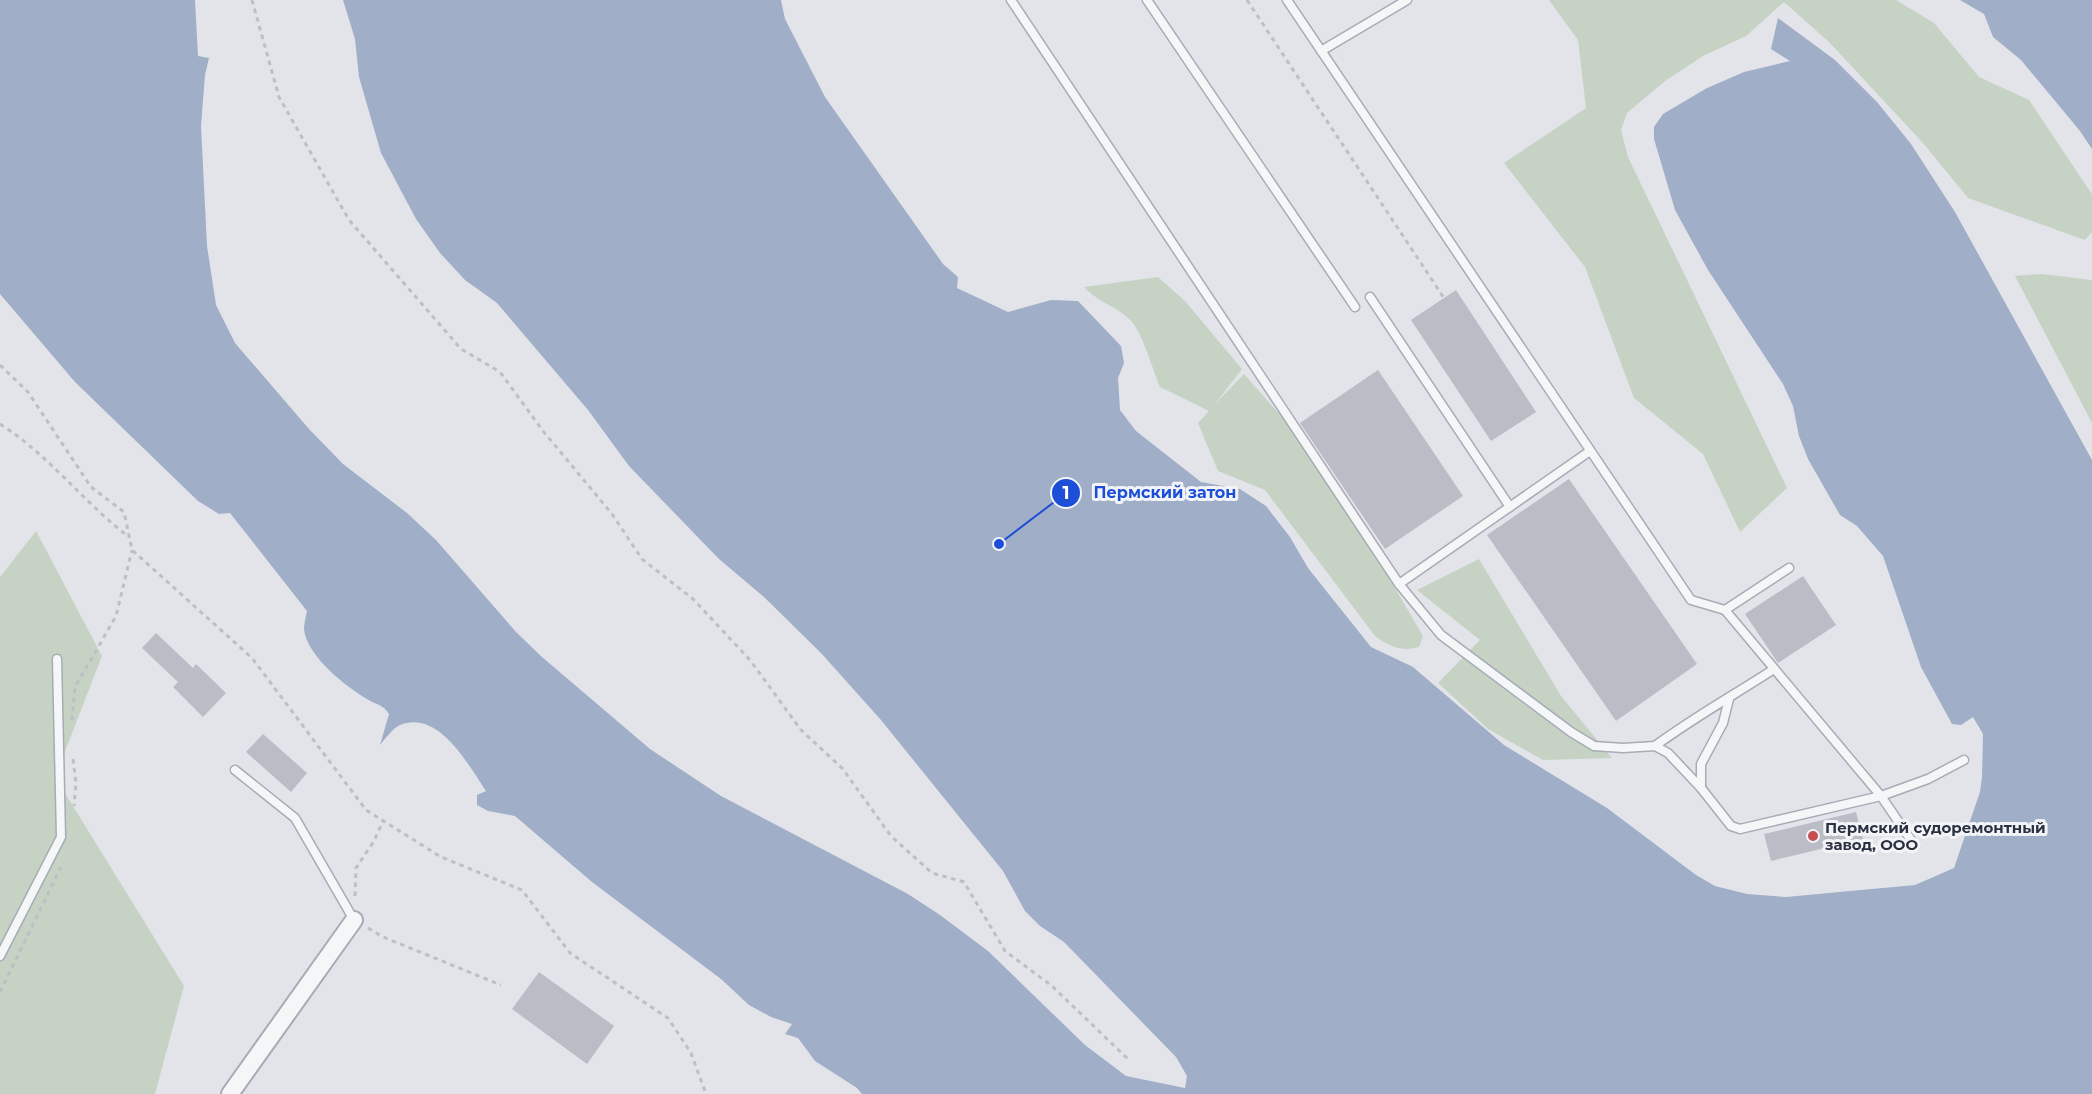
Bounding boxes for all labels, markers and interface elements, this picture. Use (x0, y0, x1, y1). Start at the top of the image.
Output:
callout: Пермский затон (1051, 476, 1248, 510)
text: 1 (1062, 482, 1070, 504)
text: Пермский затон (1094, 483, 1236, 502)
place label: Пермский судоремонтный завод, ООО (1825, 818, 2046, 854)
marker: Пермский судоремонтный завод, ООО (1806, 829, 1820, 843)

